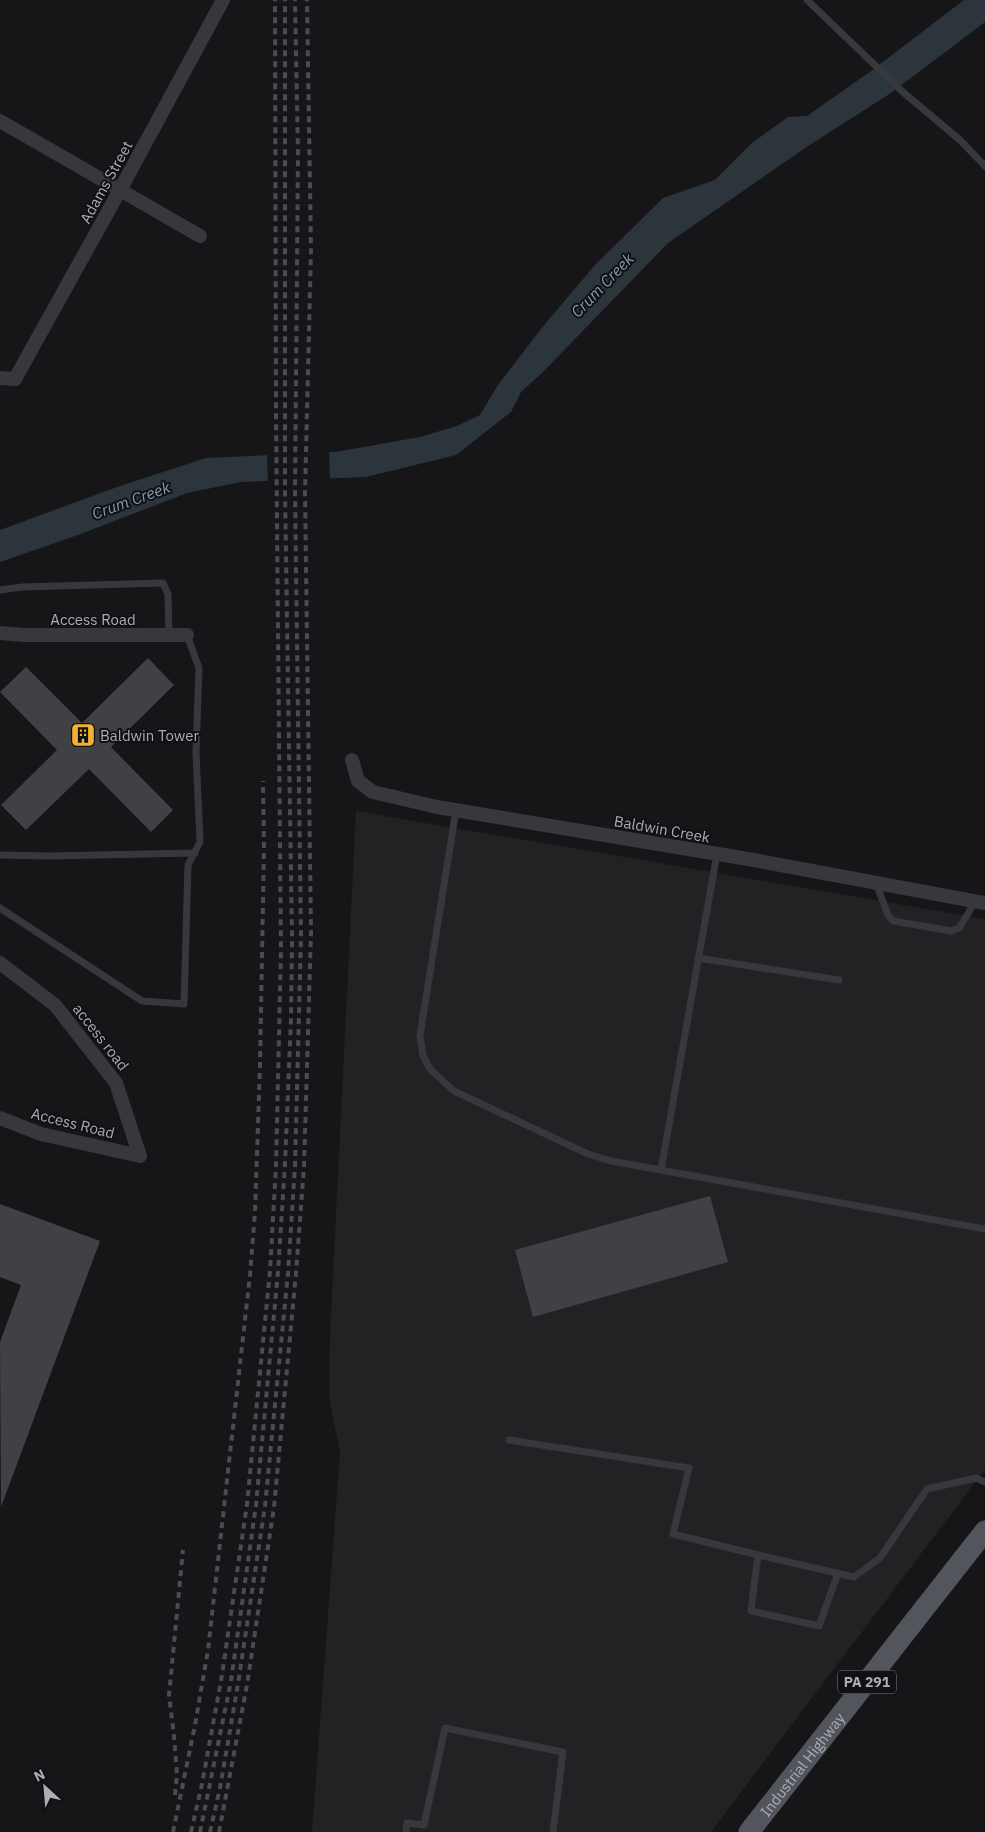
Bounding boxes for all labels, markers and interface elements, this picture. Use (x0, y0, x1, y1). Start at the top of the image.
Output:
street label: Adams Street (76, 137, 136, 227)
water label: Crum Creek (566, 248, 638, 321)
water label: Crum Creek (89, 476, 174, 523)
street label: Access Road (50, 610, 136, 629)
building icon: Baldwin Tower (70, 722, 96, 748)
place label: Baldwin Tower (100, 726, 200, 745)
street label: Baldwin Creek (613, 811, 712, 847)
street label: access road (69, 1000, 133, 1074)
street label: Access Road (29, 1103, 117, 1143)
road number: PA 291 (838, 1670, 896, 1694)
street label: Industrial Highway (755, 1708, 849, 1820)
north arrow (20, 1762, 70, 1812)
text: N (31, 1765, 48, 1786)

